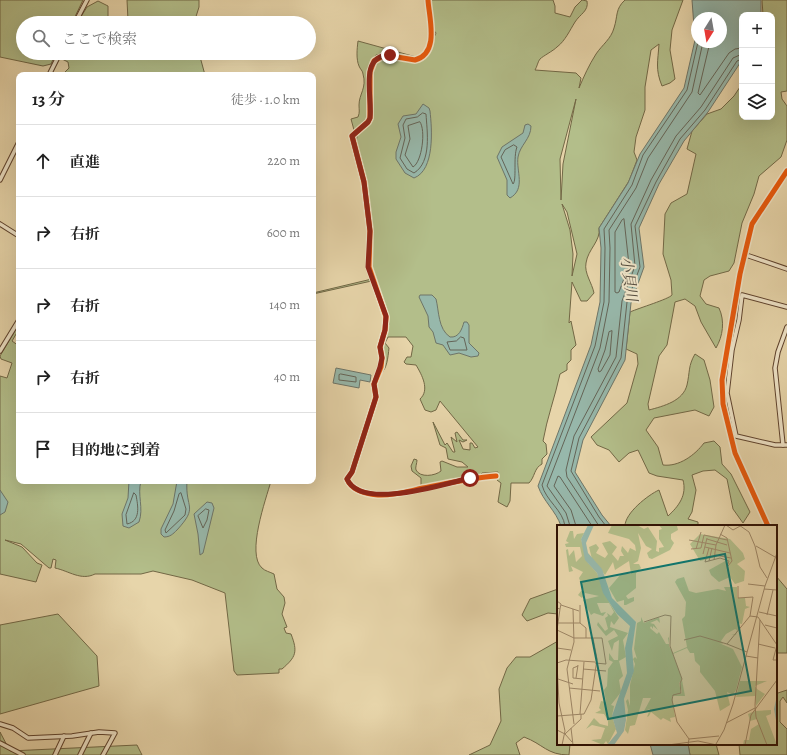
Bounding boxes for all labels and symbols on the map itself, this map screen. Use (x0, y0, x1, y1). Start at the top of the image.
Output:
north arrow (691, 12, 727, 48)
route end (381, 46, 399, 64)
water label: 小貝川 (616, 255, 642, 305)
route start (461, 469, 479, 487)
inset map (557, 525, 777, 745)

